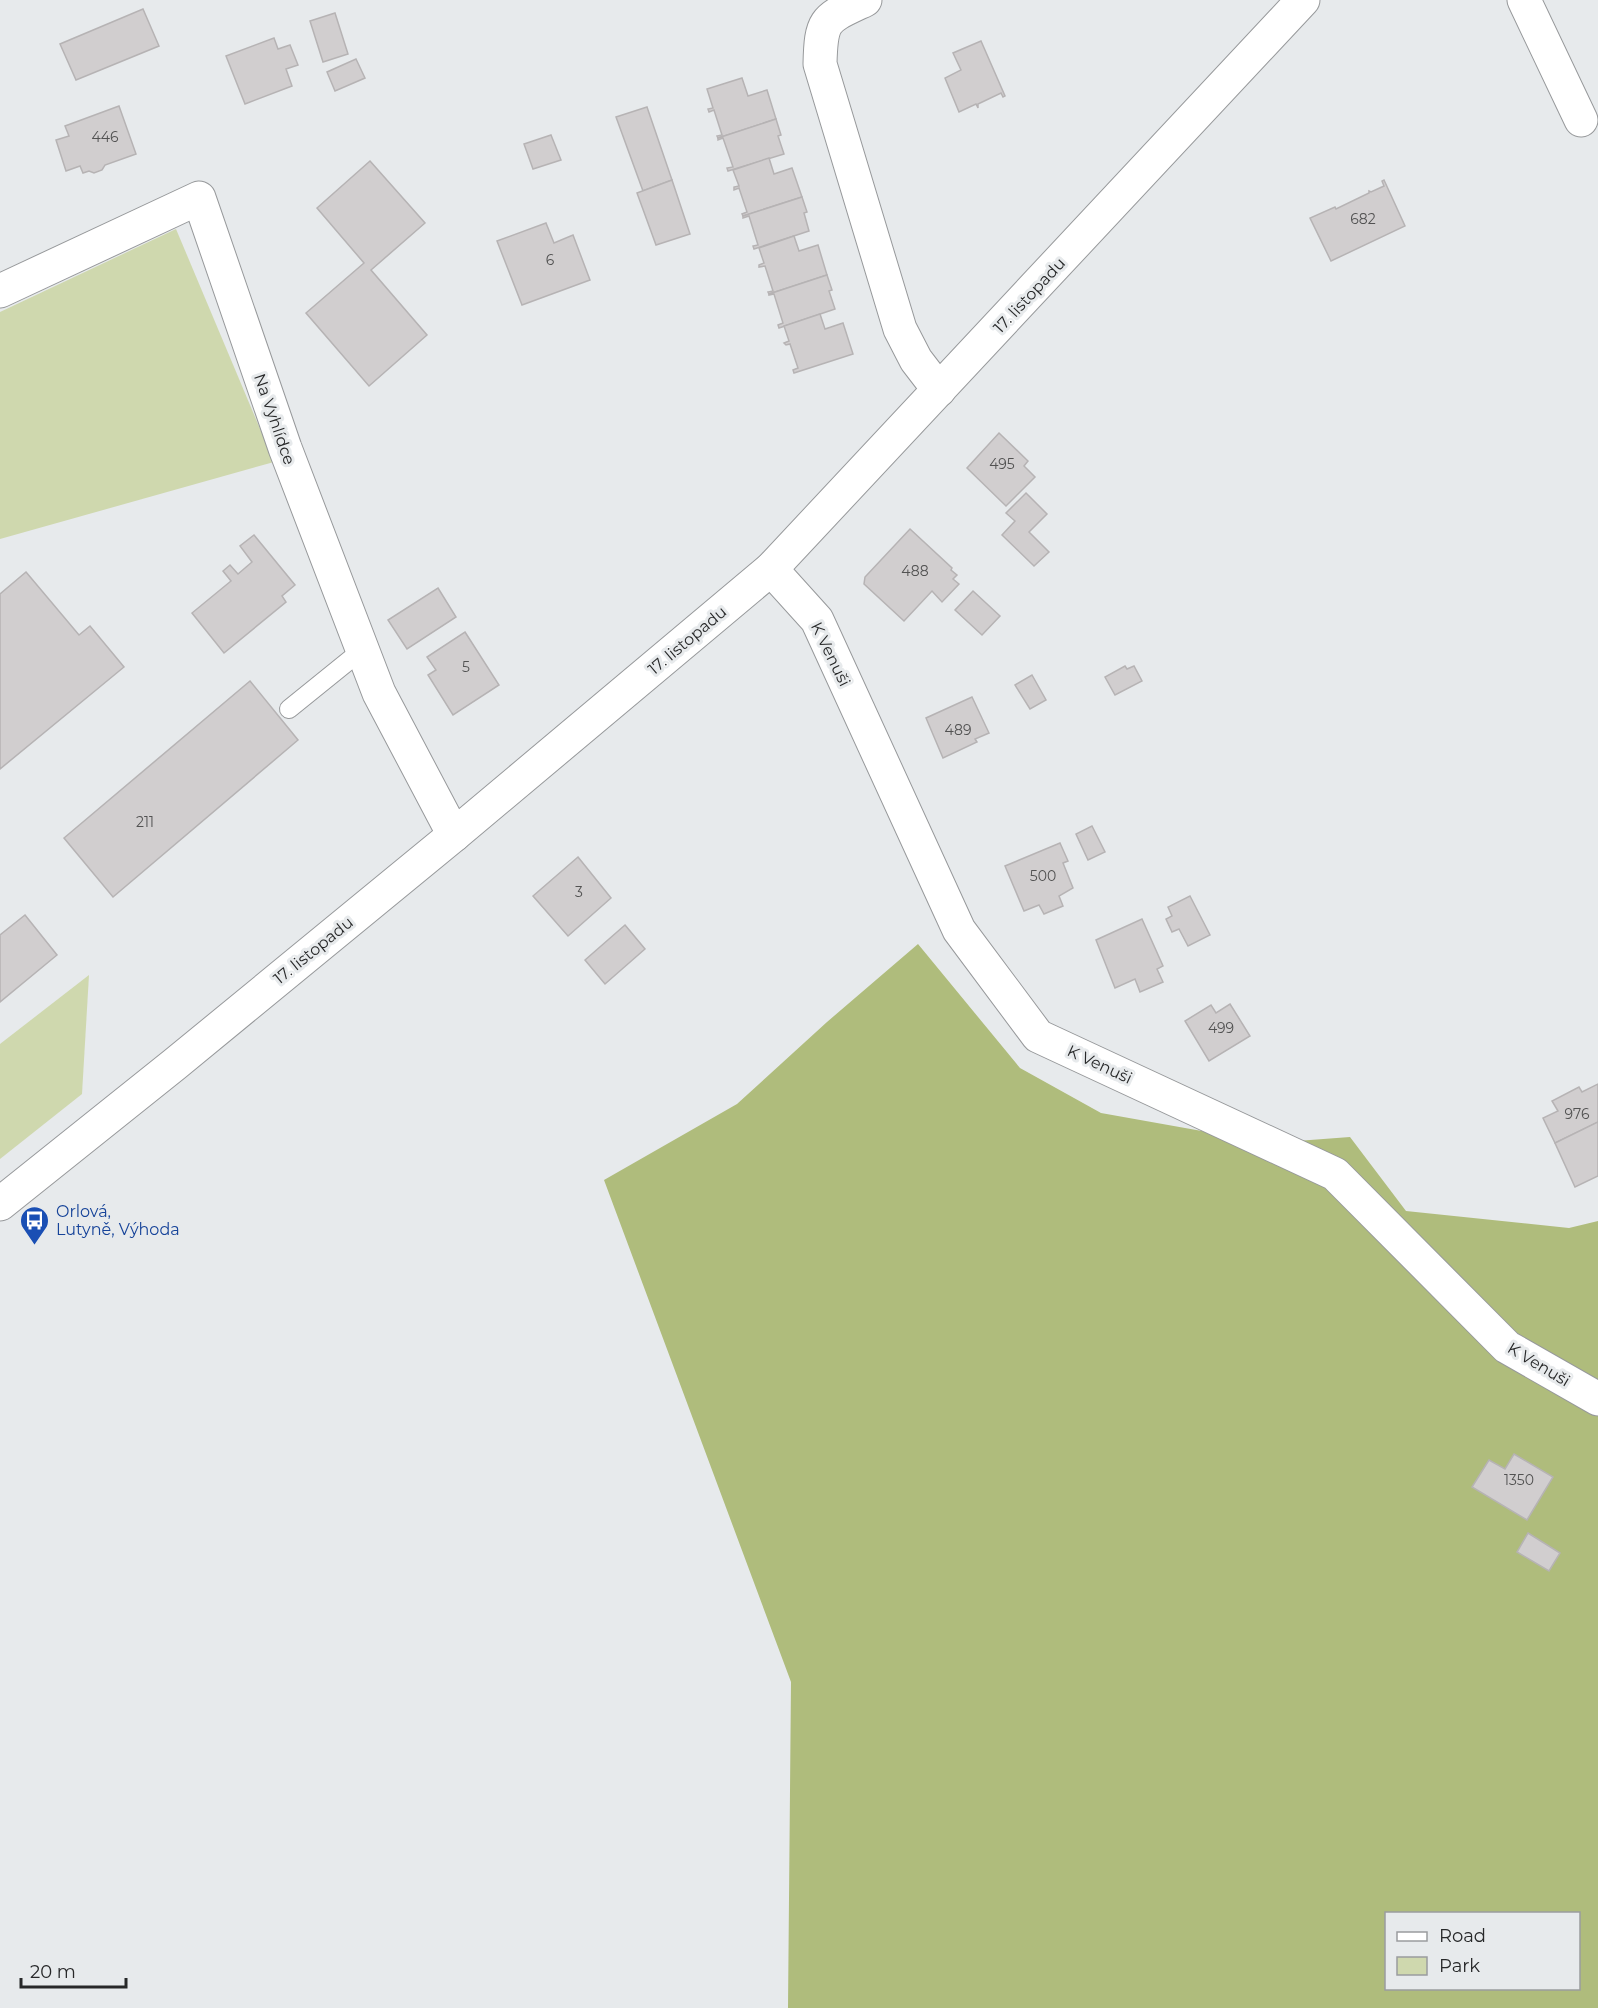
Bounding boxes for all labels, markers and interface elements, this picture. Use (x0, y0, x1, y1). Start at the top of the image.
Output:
house number: 446 (91, 128, 119, 146)
house number: 682 (1350, 210, 1376, 228)
house number: 6 (546, 251, 555, 269)
street label: 17. listopadu (990, 254, 1069, 337)
street label: Na Vyhlídce (250, 371, 299, 467)
house number: 495 (989, 455, 1015, 473)
house number: 488 (901, 562, 929, 580)
street label: 17. listopadu (644, 602, 730, 679)
street label: K Venuši (807, 619, 854, 689)
house number: 5 (462, 658, 470, 676)
house number: 489 (945, 721, 971, 739)
house number: 211 (136, 813, 154, 831)
house number: 500 (1030, 867, 1056, 885)
house number: 3 (575, 883, 583, 901)
street label: 17. listopadu (270, 913, 357, 988)
house number: 499 (1208, 1019, 1234, 1037)
street label: K Venuši (1064, 1041, 1135, 1088)
house number: 976 (1565, 1105, 1590, 1123)
place label: Orlová, Lutyně, Výhoda (56, 1202, 180, 1239)
bus stop icon: Orlová, Lutyně, Výhoda (19, 1204, 51, 1246)
street label: K Venuši (1504, 1338, 1573, 1390)
house number: 1350 (1504, 1471, 1534, 1489)
legend (1385, 1912, 1580, 1990)
text: Road (1439, 1925, 1486, 1947)
scale bar (21, 1951, 126, 1989)
text: Park (1439, 1955, 1480, 1977)
text: 20 m (30, 1961, 76, 1983)

